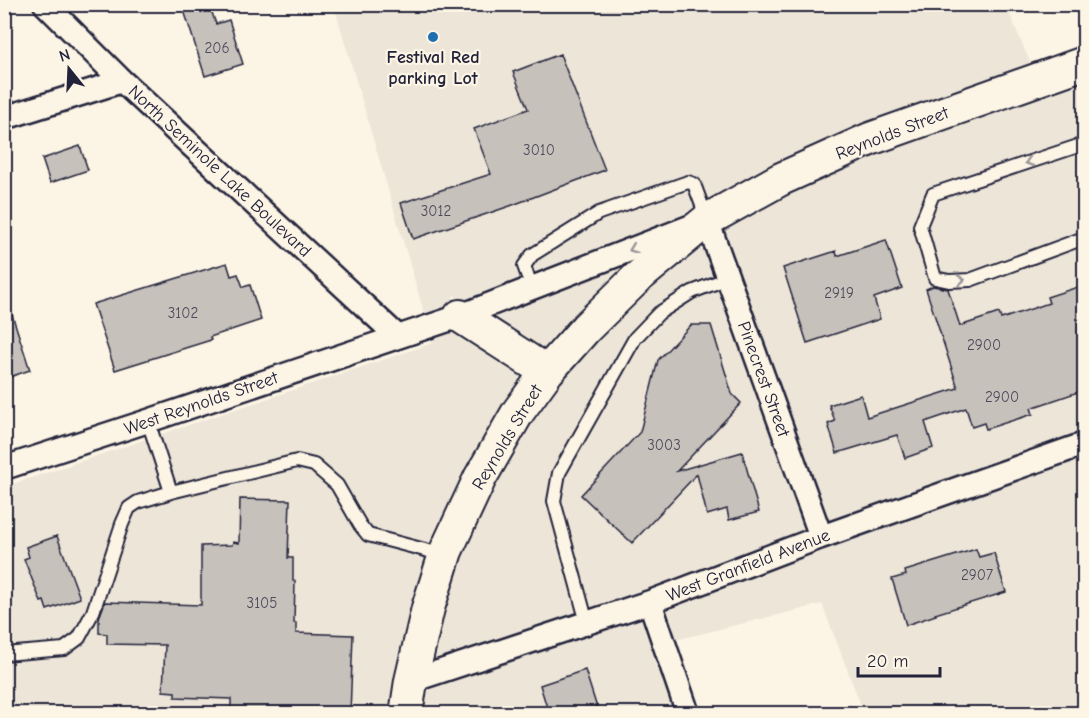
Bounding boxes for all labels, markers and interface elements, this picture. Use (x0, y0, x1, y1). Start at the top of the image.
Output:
marker: Festival Red parking Lot (426, 30, 440, 44)
north arrow (39, 39, 99, 99)
house number: 206 (204, 39, 230, 57)
text: N (57, 46, 72, 66)
place label: Festival Red parking Lot (386, 47, 480, 89)
street label: North Seminole Lake Boulevard (124, 81, 315, 262)
street label: Reynolds Street (833, 102, 952, 165)
house number: 3010 (523, 141, 555, 159)
one-way arrow (1024, 155, 1035, 168)
house number: 3012 (421, 202, 451, 220)
one-way arrow (628, 242, 639, 254)
one-way arrow (956, 274, 966, 287)
house number: 2919 (824, 284, 854, 302)
house number: 3102 (168, 304, 198, 322)
street label: Pinecrest Street (733, 319, 794, 441)
house number: 2900 (967, 336, 1001, 354)
street label: West Reynolds Street (122, 367, 282, 440)
street label: Reynolds Street (468, 380, 548, 494)
house number: 2900 (985, 388, 1019, 406)
house number: 3003 (647, 436, 681, 454)
street label: West Granfield Avenue (663, 525, 833, 606)
house number: 2907 (961, 566, 993, 584)
house number: 3105 (247, 594, 277, 612)
scale bar (858, 640, 940, 678)
text: 20 m (867, 651, 908, 672)

